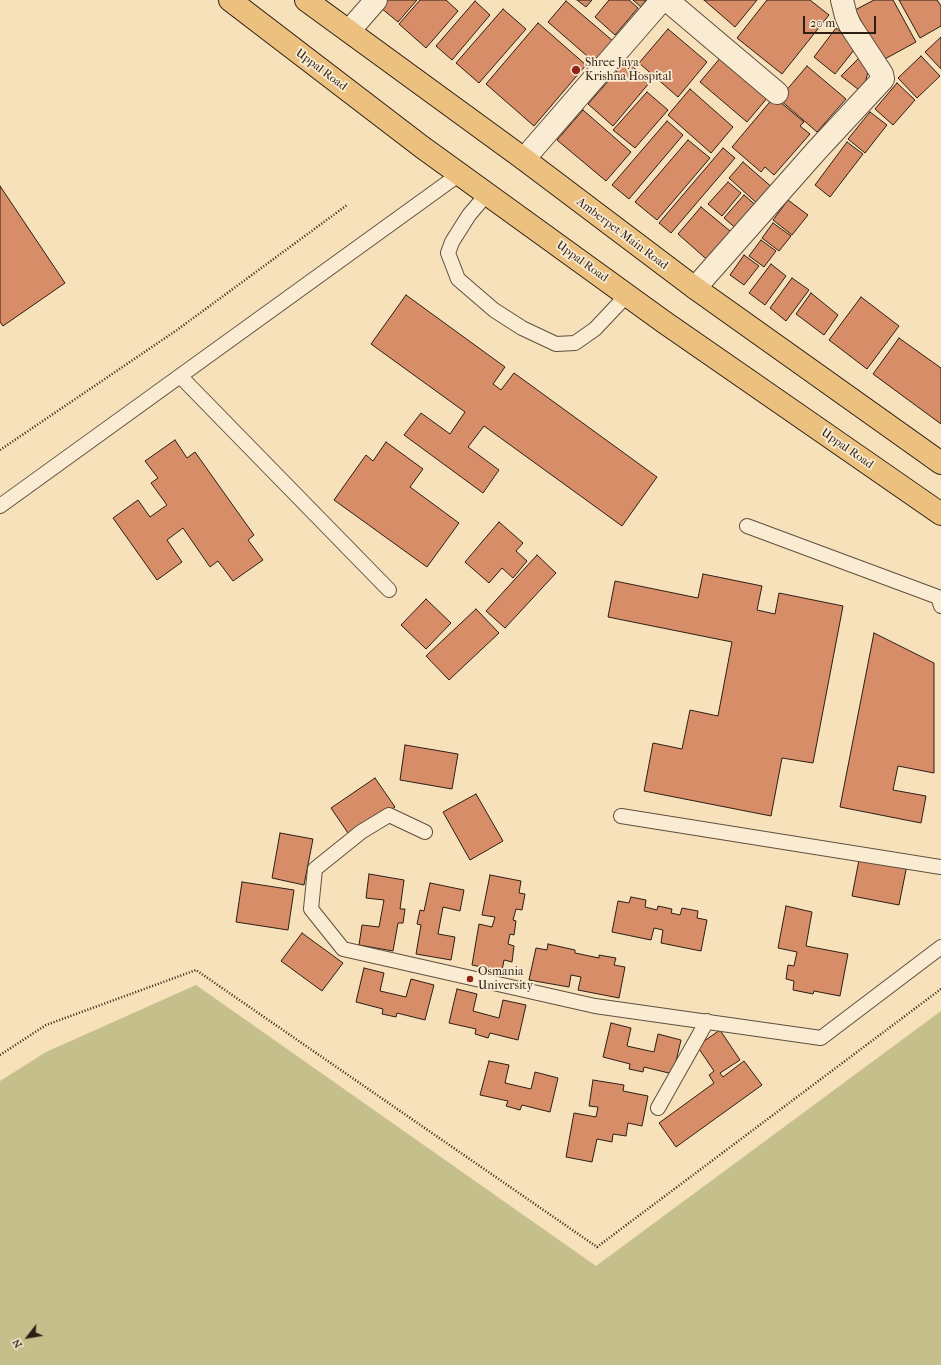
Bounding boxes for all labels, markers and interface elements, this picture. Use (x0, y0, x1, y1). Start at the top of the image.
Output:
scale bar (805, 8, 878, 34)
text: 20 m (810, 16, 835, 30)
street label: Uppal Road (293, 46, 349, 94)
place label: Shree Jaya Krishna Hospital (585, 56, 672, 84)
marker: Shree Jaya Krishna Hospital (570, 64, 582, 76)
street label: Amberpet Main Road (573, 195, 671, 273)
street label: Uppal Road (553, 238, 611, 286)
street label: Uppal Road (818, 426, 876, 472)
place label: Osmania University (478, 965, 533, 993)
marker: Osmania University (465, 974, 475, 984)
north arrow (8, 1317, 48, 1357)
text: N (10, 1337, 25, 1350)

